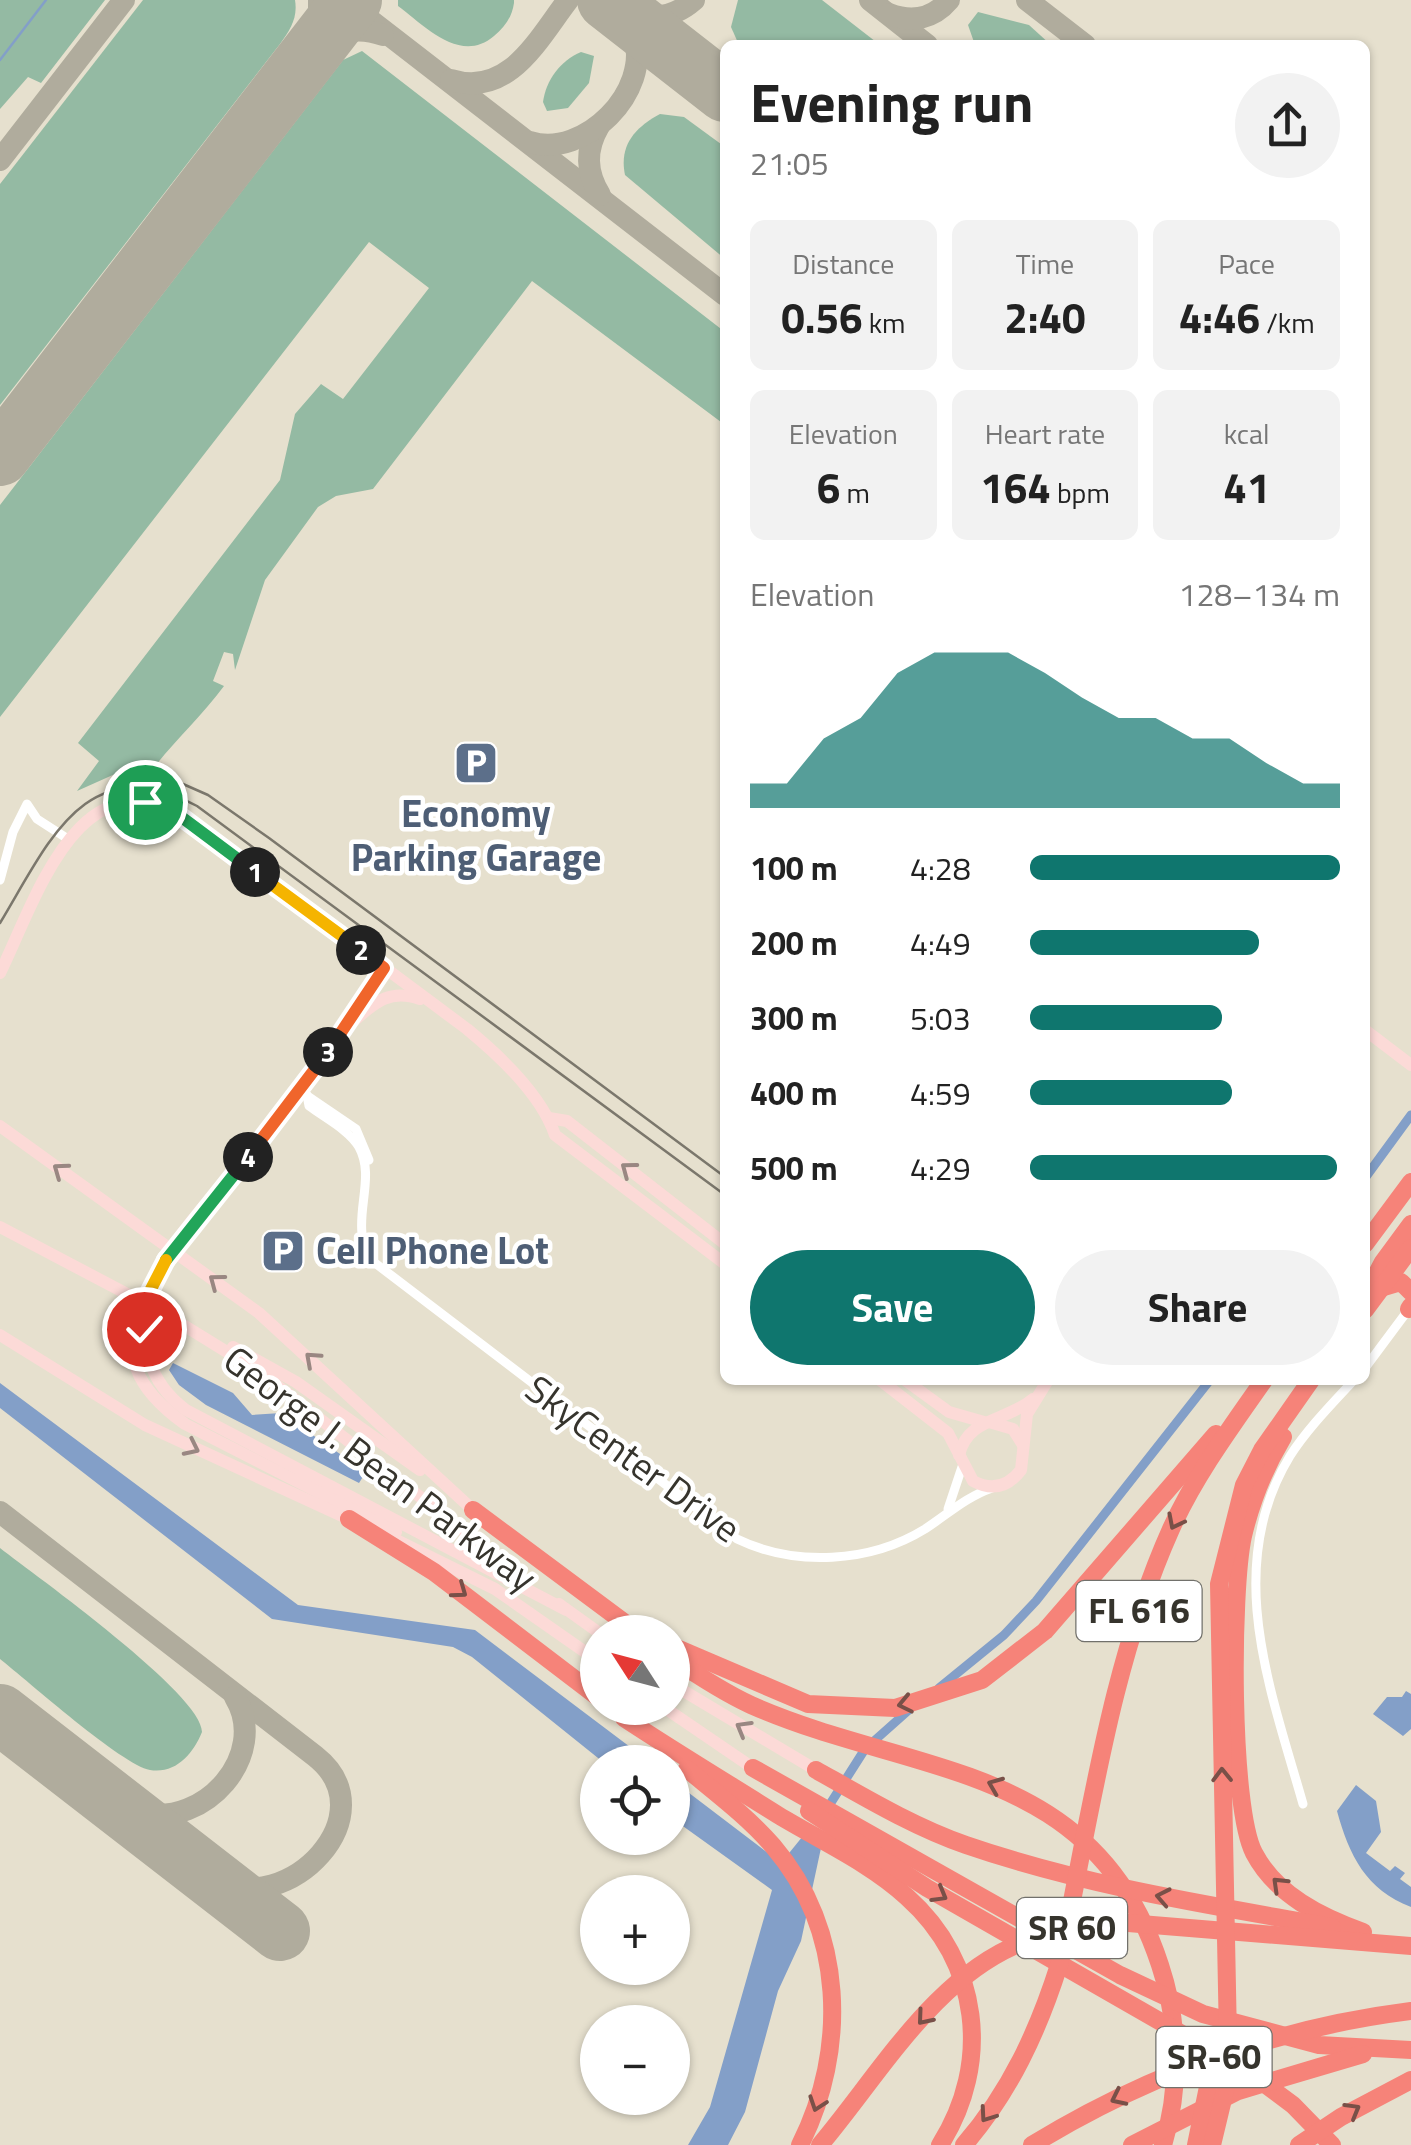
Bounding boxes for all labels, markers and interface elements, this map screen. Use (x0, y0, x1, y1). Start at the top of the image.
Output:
text: Evening run (750, 60, 1033, 143)
button: share (1235, 73, 1340, 178)
text: 21:05 (750, 139, 829, 187)
text: Distance (792, 242, 894, 285)
text: Time (1016, 242, 1074, 285)
text: Pace (1218, 242, 1275, 285)
text: 0.56 (781, 285, 862, 349)
text: 2:40 (1004, 285, 1086, 349)
text: 4:46 (1179, 285, 1260, 349)
text: km (862, 301, 905, 344)
text: /km (1260, 301, 1315, 344)
text: Elevation (789, 412, 898, 455)
text: Heart rate (985, 412, 1105, 455)
text: kcal (1224, 412, 1270, 455)
text: 6 (817, 455, 840, 519)
text: 164 (980, 455, 1051, 519)
text: 41 (1223, 455, 1270, 519)
text: m (840, 471, 870, 514)
text: bpm (1051, 471, 1110, 514)
text: Elevation (750, 570, 874, 618)
text: 128–134 m (1178, 570, 1340, 618)
parking icon: Economy Parking Garage (453, 740, 499, 786)
pin (103, 760, 188, 845)
icon: arrive (118, 775, 173, 830)
place label: Economy Parking Garage (351, 784, 601, 886)
text: 100 m (750, 844, 838, 892)
text: 4:28 (910, 844, 971, 892)
pin: 1 (230, 847, 280, 897)
text: 1 (247, 850, 263, 893)
text: 200 m (750, 919, 838, 967)
text: 4:49 (910, 919, 971, 967)
pin: 2 (336, 925, 386, 975)
text: 2 (353, 928, 369, 971)
text: 300 m (750, 994, 838, 1042)
text: 5:03 (910, 994, 971, 1042)
pin: 3 (303, 1027, 353, 1077)
text: 3 (320, 1030, 336, 1073)
text: 400 m (750, 1069, 838, 1117)
text: 4:59 (910, 1069, 971, 1117)
pin: 4 (223, 1132, 273, 1182)
text: 4 (240, 1135, 256, 1178)
text: 500 m (750, 1144, 838, 1192)
text: 4:29 (910, 1144, 971, 1192)
one-way arrow (621, 1163, 639, 1180)
one-way arrow (53, 1165, 71, 1182)
place label: Cell Phone Lot (316, 1221, 549, 1279)
parking icon: Cell Phone Lot (260, 1228, 306, 1274)
button: Save (750, 1250, 1035, 1365)
button: Share (1055, 1250, 1340, 1365)
one-way arrow (209, 1275, 227, 1292)
pin (102, 1287, 187, 1372)
icon: check (117, 1302, 172, 1357)
street label: George J. Bean Parkway (212, 1331, 550, 1605)
one-way arrow (305, 1353, 324, 1371)
street label: SkyCenter Drive (514, 1360, 753, 1556)
one-way arrow (182, 1436, 200, 1456)
one-way arrow (1168, 1511, 1187, 1529)
one-way arrow (449, 1579, 468, 1598)
road number: FL 616 (1076, 1581, 1202, 1641)
north arrow (580, 1615, 690, 1725)
map controls (580, 1615, 690, 2115)
one-way arrow (897, 1692, 914, 1713)
one-way arrow (736, 1721, 754, 1740)
button: locate (580, 1745, 690, 1855)
one-way arrow (1211, 1766, 1233, 1782)
one-way arrow (987, 1776, 1004, 1796)
button: + (580, 1875, 690, 1985)
one-way arrow (1272, 1878, 1290, 1896)
one-way arrow (929, 1883, 947, 1902)
one-way arrow (1155, 1887, 1172, 1908)
road number: SR 60 (1017, 1898, 1127, 1958)
button: − (580, 2005, 690, 2115)
one-way arrow (918, 2006, 936, 2025)
road number: SR-60 (1156, 2027, 1272, 2087)
one-way arrow (1110, 2086, 1128, 2105)
one-way arrow (809, 2095, 829, 2112)
one-way arrow (1343, 2102, 1361, 2122)
one-way arrow (981, 2104, 999, 2123)

